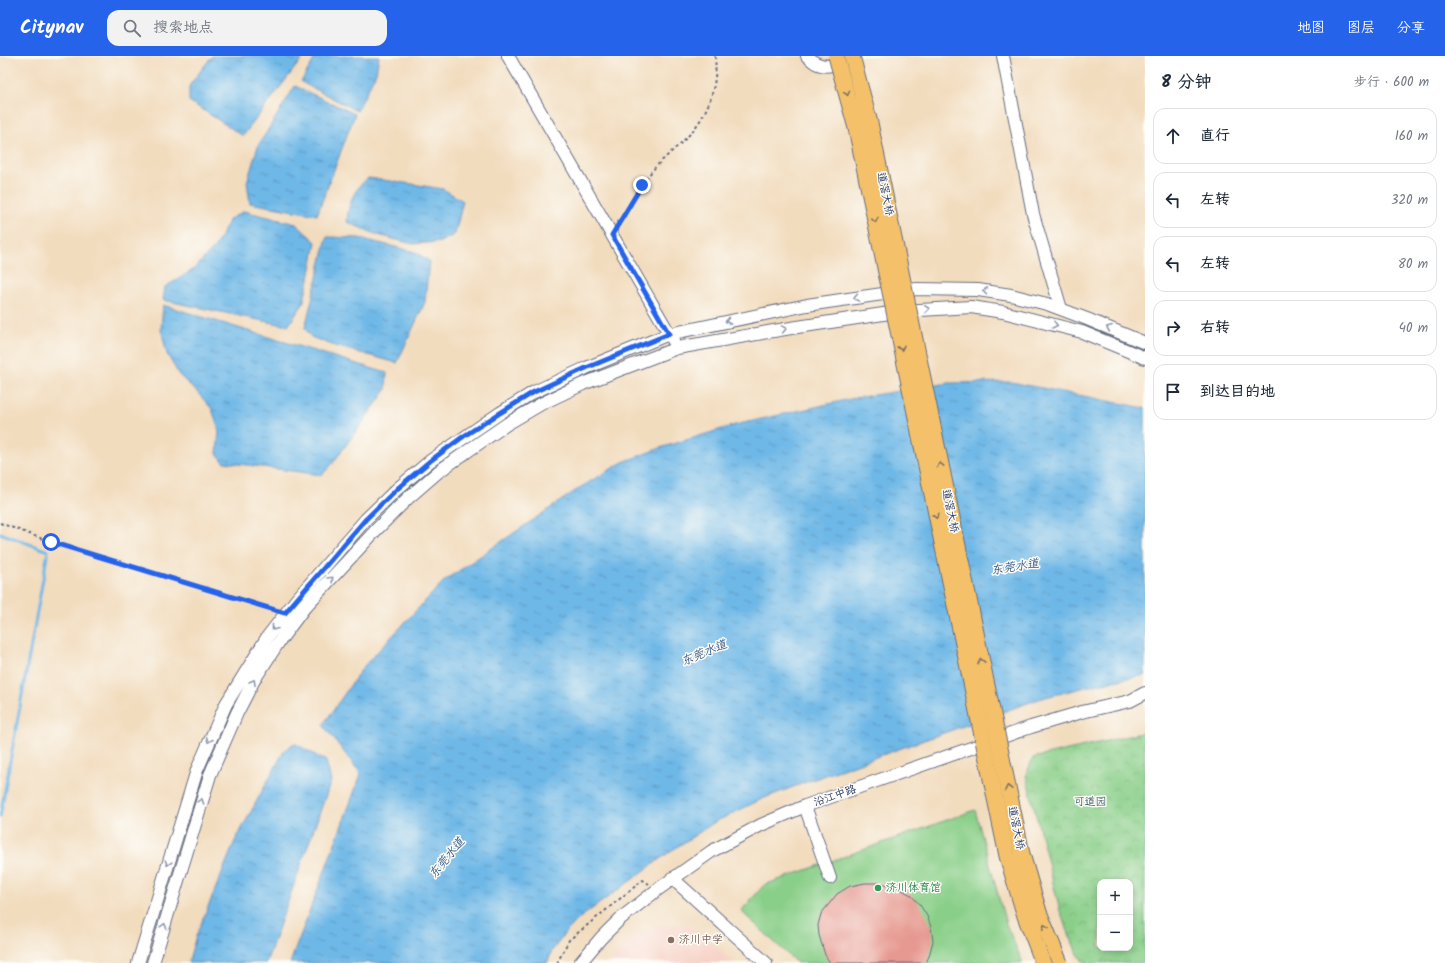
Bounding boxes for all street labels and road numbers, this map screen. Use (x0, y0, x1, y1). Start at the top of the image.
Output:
street label: 道滘大桥 (872, 171, 898, 217)
street label: 道滘大桥 (937, 488, 963, 534)
street label: 沿江中路 (811, 780, 859, 812)
street label: 道滘大桥 (1003, 805, 1029, 851)

